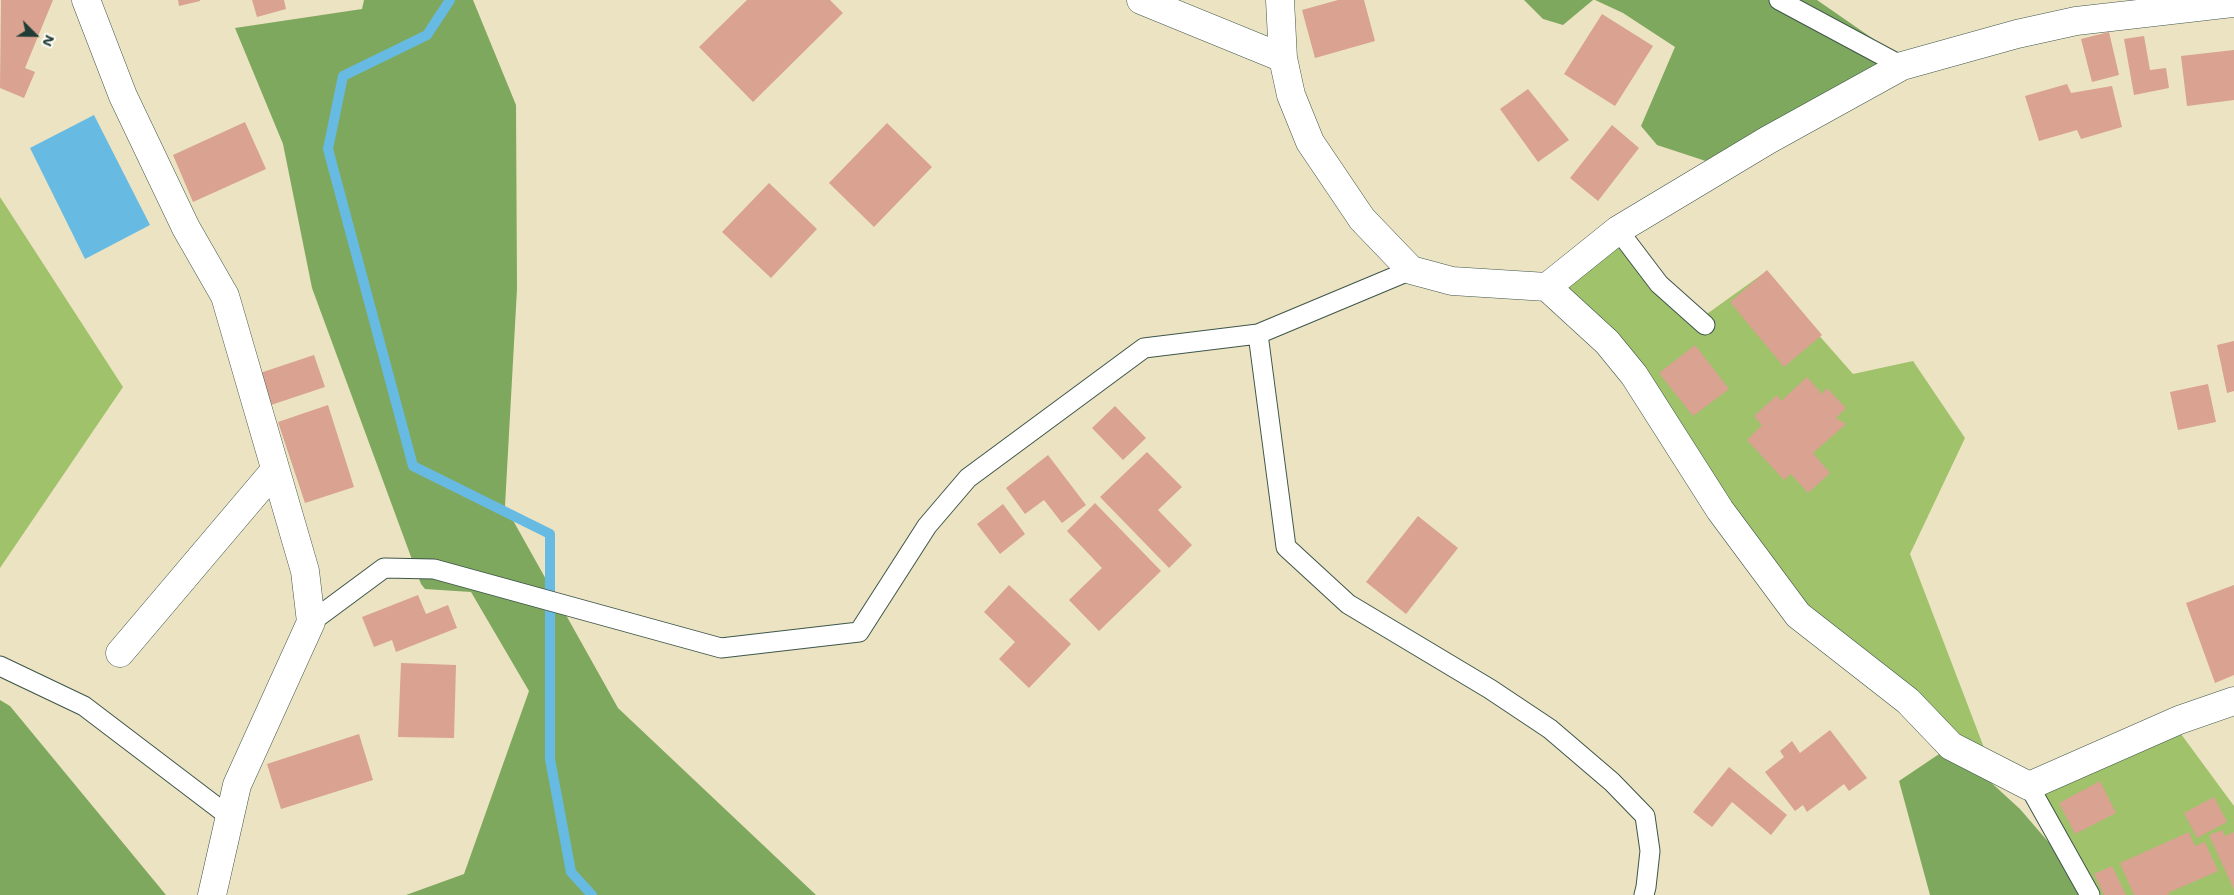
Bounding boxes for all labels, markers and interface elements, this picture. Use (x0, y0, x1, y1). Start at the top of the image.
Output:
north arrow (10, 10, 60, 60)
text: N (38, 32, 59, 49)

